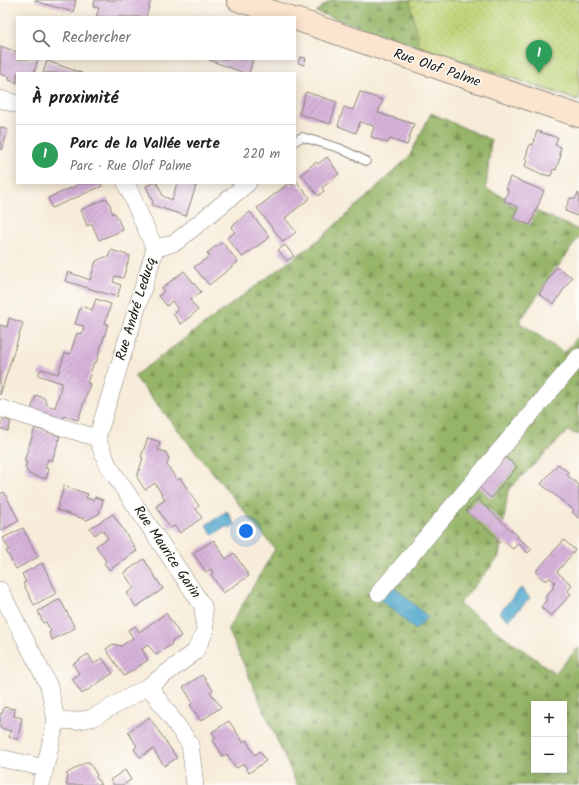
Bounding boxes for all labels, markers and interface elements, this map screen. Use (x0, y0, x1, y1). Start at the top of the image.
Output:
search box (16, 16, 296, 60)
text: Rechercher (62, 26, 130, 50)
icon: search (30, 27, 52, 49)
pin: 1 (526, 40, 552, 73)
street label: Rue Olof Palme (390, 43, 484, 93)
text: À proximité (32, 85, 119, 112)
text: Parc de la Vallée verte (70, 132, 220, 156)
text: 1 (43, 144, 47, 165)
text: 220 m (243, 144, 280, 165)
text: Parc · Rue Olof Palme (70, 156, 191, 177)
street label: Rue André Leducq (110, 254, 162, 363)
street label: Rue Maurice Garin (128, 501, 206, 603)
your location (236, 521, 256, 541)
map controls (531, 701, 567, 773)
button: + (531, 701, 567, 737)
button: − (531, 737, 567, 773)

